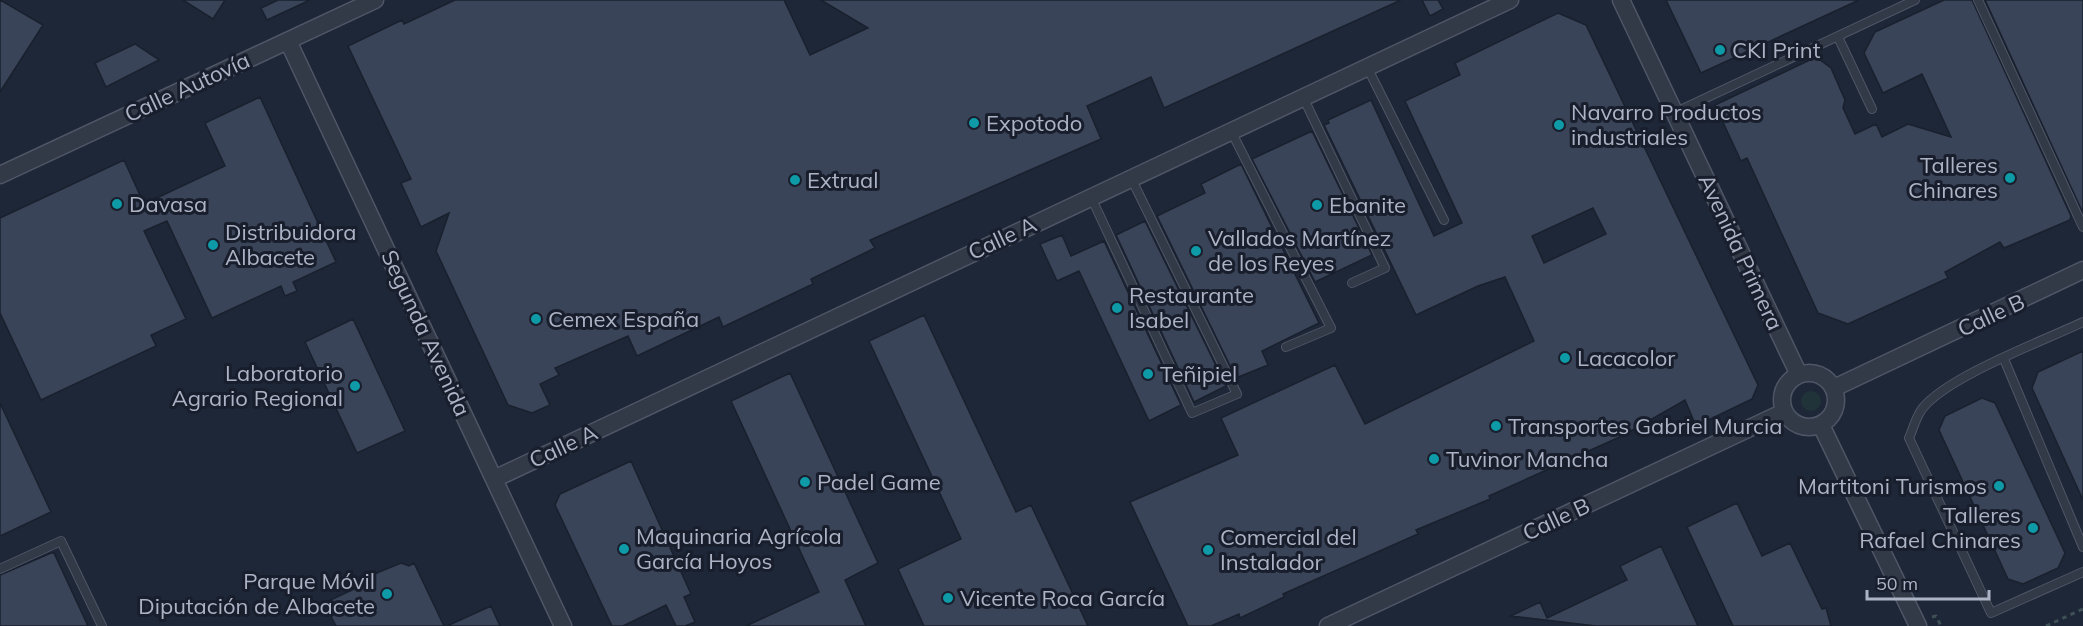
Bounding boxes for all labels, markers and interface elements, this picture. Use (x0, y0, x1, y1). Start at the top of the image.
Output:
place label: CKI Print (1732, 36, 1821, 64)
marker: CKI Print (1713, 43, 1727, 57)
street label: Calle Autovía (120, 46, 254, 128)
place label: Navarro Productos industriales (1571, 98, 1762, 151)
place label: Expotodo (986, 109, 1082, 137)
marker: Expotodo (967, 116, 981, 130)
marker: Navarro Productos industriales (1552, 118, 1566, 132)
place label: Talleres Chinares (1908, 151, 1998, 204)
place label: Extrual (807, 166, 879, 194)
street label: Avenida Primera (1693, 169, 1789, 335)
marker: Talleres Chinares (2003, 171, 2017, 185)
marker: Extrual (788, 173, 802, 187)
place label: Davasa (129, 190, 207, 218)
place label: Ebanite (1329, 191, 1406, 219)
marker: Davasa (110, 197, 124, 211)
marker: Ebanite (1310, 198, 1324, 212)
street label: Calle A (963, 210, 1041, 266)
place label: Distribuidora Albacete (225, 218, 356, 271)
place label: Vallados Martínez de los Reyes (1208, 224, 1391, 277)
marker: Distribuidora Albacete (206, 238, 220, 252)
marker: Vallados Martínez de los Reyes (1189, 244, 1203, 258)
street label: Segunda Avenida (375, 245, 477, 421)
place label: Restaurante Isabel (1129, 281, 1254, 334)
street label: Calle B (1953, 287, 2029, 343)
marker: Restaurante Isabel (1110, 301, 1124, 315)
place label: Cemex España (548, 305, 699, 333)
marker: Cemex España (529, 312, 543, 326)
place label: Lacacolor (1577, 344, 1675, 372)
marker: Lacacolor (1558, 351, 1572, 365)
place label: Laboratorio Agrario Regional (172, 359, 343, 412)
place label: Teñipiel (1160, 360, 1237, 388)
marker: Teñipiel (1141, 367, 1155, 381)
marker: Laboratorio Agrario Regional (348, 379, 362, 393)
place label: Transportes Gabriel Murcia (1508, 412, 1782, 440)
street label: Calle A (524, 418, 602, 474)
marker: Transportes Gabriel Murcia (1489, 419, 1503, 433)
place label: Tuvinor Mancha (1446, 445, 1608, 473)
marker: Tuvinor Mancha (1427, 452, 1441, 466)
place label: Padel Game (817, 468, 941, 496)
place label: Martitoni Turismos (1798, 472, 1987, 500)
marker: Padel Game (798, 475, 812, 489)
marker: Martitoni Turismos (1992, 479, 2006, 493)
street label: Calle B (1518, 491, 1594, 547)
place label: Talleres Rafael Chinares (1859, 501, 2021, 554)
marker: Talleres Rafael Chinares (2026, 521, 2040, 535)
place label: Maquinaria Agrícola García Hoyos (636, 522, 842, 575)
place label: Comercial del Instalador (1220, 523, 1357, 576)
marker: Maquinaria Agrícola García Hoyos (617, 542, 631, 556)
marker: Comercial del Instalador (1201, 543, 1215, 557)
scale bar (1867, 563, 1988, 601)
place label: Parque Móvil Diputación de Albacete (138, 567, 375, 620)
text: 50 m (1876, 572, 1918, 595)
place label: Vicente Roca García (960, 584, 1165, 612)
marker: Parque Móvil Diputación de Albacete (380, 587, 394, 601)
marker: Vicente Roca García (941, 591, 955, 605)

